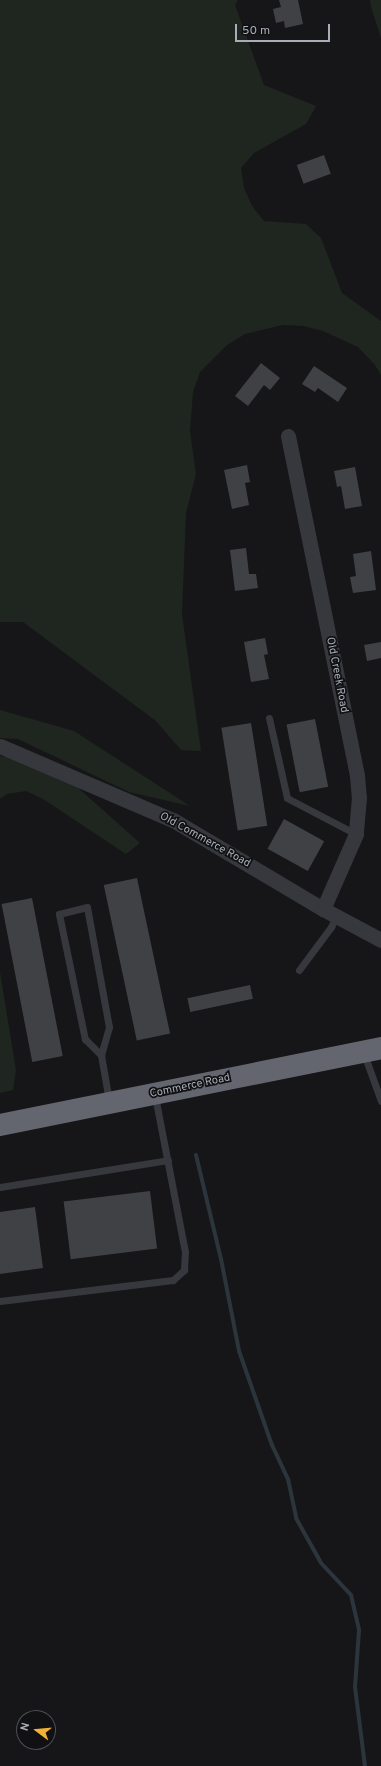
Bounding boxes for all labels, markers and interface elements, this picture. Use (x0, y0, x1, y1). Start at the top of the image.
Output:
scale bar (237, 16, 332, 42)
text: 50 m (242, 23, 270, 39)
street label: Old Creek Road (323, 636, 351, 714)
street label: Old Commerce Road (157, 810, 253, 870)
street label: Commerce Road (149, 1071, 231, 1101)
north arrow (16, 1710, 56, 1750)
text: N (18, 1721, 33, 1733)

